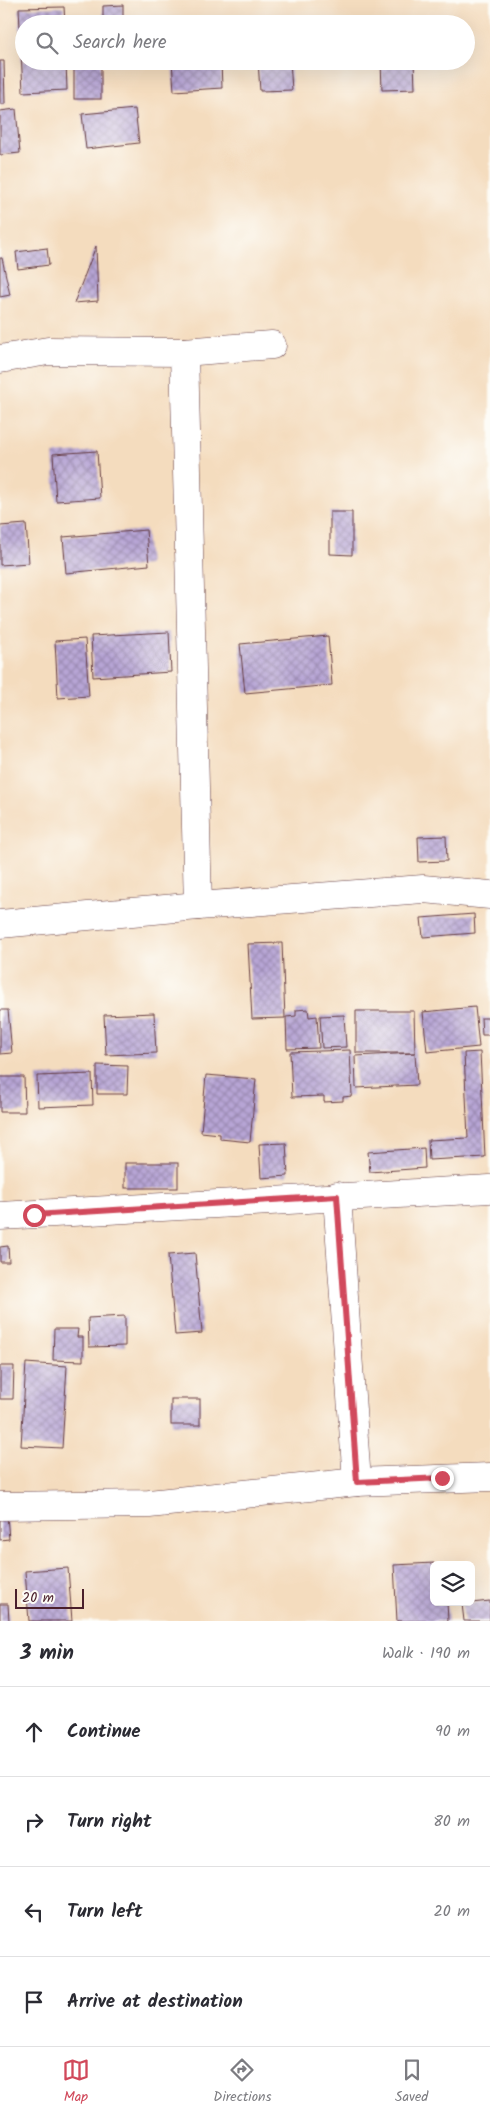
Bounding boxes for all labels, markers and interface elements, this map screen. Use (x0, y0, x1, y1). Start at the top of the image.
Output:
search box (15, 15, 475, 70)
text: Search here (73, 28, 167, 58)
icon: search (33, 29, 61, 57)
route start (23, 1204, 46, 1227)
route end (431, 1467, 454, 1490)
map controls (430, 1561, 475, 1606)
button: layers (430, 1561, 475, 1606)
scale bar (15, 1586, 84, 1609)
text: 20 m (22, 1587, 54, 1609)
text: 3 min (20, 1637, 74, 1670)
text: Walk · 190 m (382, 1641, 470, 1666)
text: Continue (67, 1717, 140, 1747)
icon: ahead (20, 1718, 48, 1746)
text: 90 m (435, 1719, 470, 1744)
text: Turn right (67, 1807, 152, 1837)
icon: right (20, 1808, 48, 1836)
text: 80 m (433, 1809, 470, 1834)
text: Turn left (67, 1897, 142, 1927)
icon: left (20, 1898, 48, 1926)
text: 20 m (434, 1899, 470, 1924)
text: Arrive at destination (67, 1987, 243, 2017)
icon: arrive (20, 1988, 48, 2016)
tab: Map (62, 2056, 90, 2108)
tab: Directions (213, 2056, 271, 2108)
tab: Saved (395, 2056, 428, 2108)

